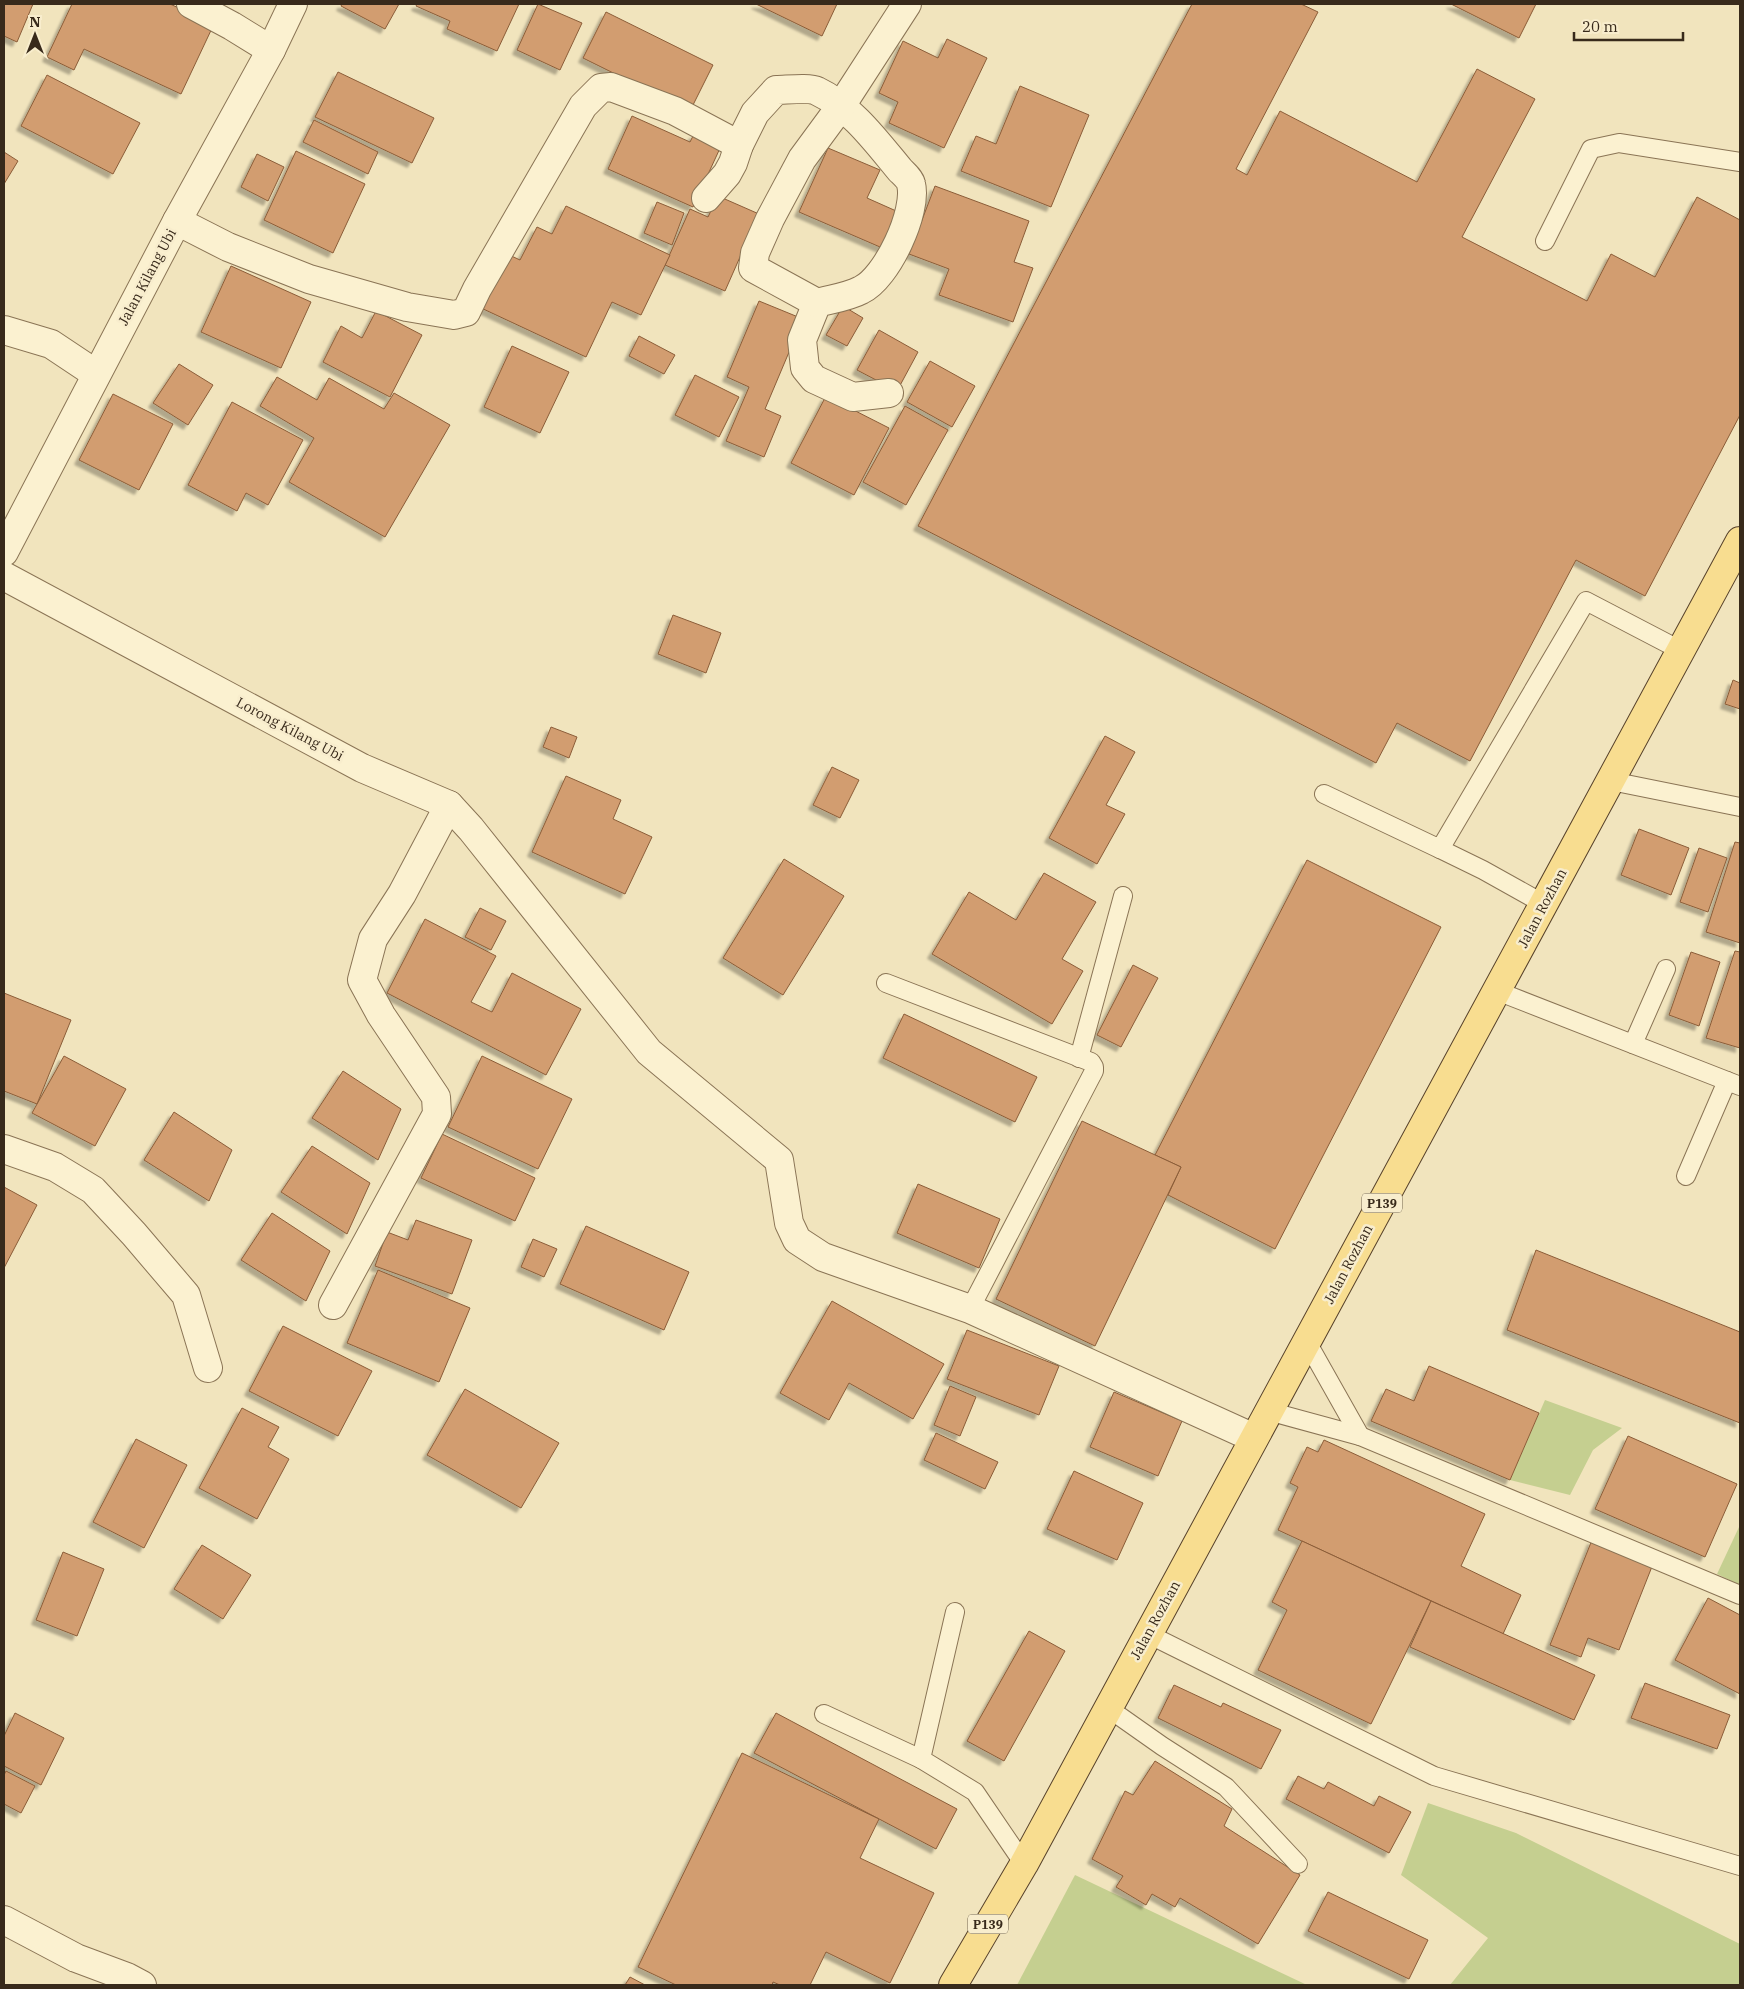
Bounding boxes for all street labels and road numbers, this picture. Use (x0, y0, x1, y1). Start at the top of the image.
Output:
street label: Jalan Kilang Ubi (114, 226, 180, 328)
street label: Lorong Kilang Ubi (233, 693, 347, 765)
street label: Jalan Rozhan (1514, 865, 1570, 951)
road number: P139 (1362, 1194, 1402, 1212)
street label: Jalan Rozhan (1320, 1221, 1376, 1307)
street label: Jalan Rozhan (1126, 1577, 1184, 1663)
road number: P139 (968, 1915, 1008, 1934)

